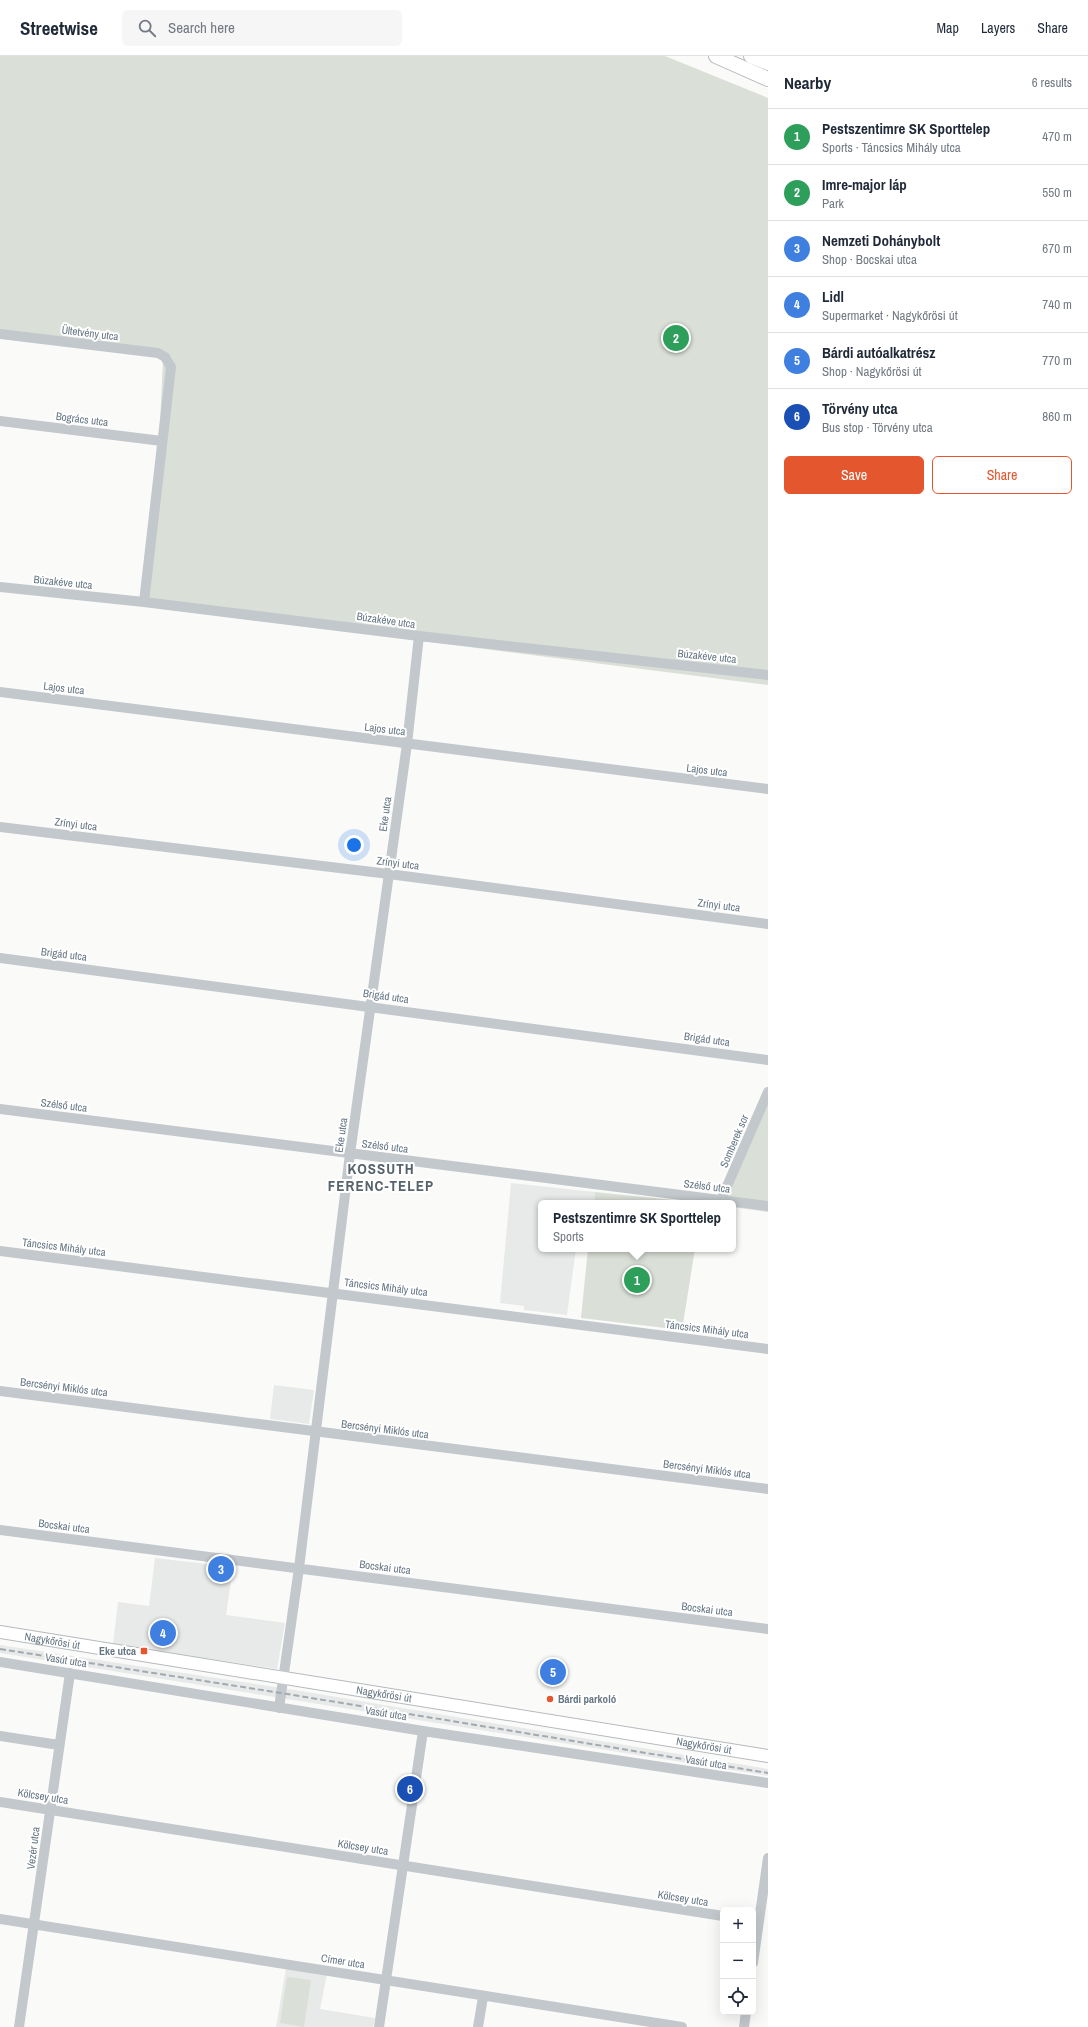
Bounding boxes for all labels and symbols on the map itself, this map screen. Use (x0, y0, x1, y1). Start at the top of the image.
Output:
street label: Ültetvény utca (61, 323, 119, 343)
pin: 2 (663, 323, 689, 353)
street label: Bogrács utca (55, 409, 109, 429)
street label: Búzakéve utca (33, 572, 93, 592)
street label: Búzakéve utca (356, 609, 416, 631)
street label: Búzakéve utca (677, 646, 737, 666)
street label: Lajos utca (43, 679, 85, 697)
street label: Lajos utca (364, 720, 406, 738)
street label: Lajos utca (686, 761, 728, 779)
street label: Eke utca (376, 796, 394, 832)
street label: Zrínyi utca (54, 814, 98, 834)
your location (344, 835, 364, 855)
street label: Zrínyi utca (376, 853, 420, 873)
street label: Zrínyi utca (697, 895, 741, 915)
street label: Brigád utca (40, 944, 88, 964)
street label: Brigád utca (362, 986, 410, 1006)
street label: Brigád utca (683, 1029, 731, 1049)
street label: Szélső utca (40, 1095, 88, 1115)
street label: Somberek sor (717, 1112, 751, 1170)
street label: Eke utca (332, 1117, 350, 1153)
street label: Szélső utca (361, 1136, 409, 1156)
district label: KOSSUTH FERENC-TELEP (328, 1158, 434, 1196)
street label: Szélső utca (683, 1176, 731, 1196)
street label: Táncsics Mihály utca (22, 1235, 106, 1259)
pin: 1 (624, 1265, 650, 1295)
street label: Táncsics Mihály utca (344, 1275, 428, 1299)
street label: Táncsics Mihály utca (665, 1317, 749, 1341)
street label: Bercsényi Miklós utca (19, 1375, 109, 1399)
street label: Bercsényi Miklós utca (340, 1417, 430, 1441)
street label: Bercsényi Miklós utca (662, 1457, 752, 1481)
street label: Bocskai utca (38, 1516, 90, 1536)
pin: 3 (208, 1554, 234, 1584)
street label: Bocskai utca (359, 1557, 411, 1577)
street label: Bocskai utca (681, 1599, 733, 1619)
pin: 4 (150, 1618, 176, 1648)
street label: Nagykőrösi út (24, 1629, 81, 1652)
place label: Eke utca (99, 1644, 136, 1658)
marker: Eke utca (139, 1646, 149, 1656)
street label: Vasút utca (44, 1650, 88, 1670)
pin: 5 (540, 1657, 566, 1687)
street label: Nagykőrösi út (355, 1683, 413, 1705)
place label: Bárdi parkoló (558, 1692, 617, 1706)
marker: Bárdi parkoló (545, 1694, 555, 1704)
street label: Vasút utca (364, 1703, 408, 1723)
street label: Nagykőrösi út (675, 1734, 733, 1757)
street label: Vasút utca (684, 1752, 728, 1772)
pin: 6 (397, 1774, 423, 1804)
street label: Kölcsey utca (17, 1785, 69, 1807)
street label: Vezér utca (23, 1826, 43, 1870)
street label: Kölcsey utca (337, 1836, 389, 1858)
street label: Kölcsey utca (657, 1887, 709, 1909)
street label: Címer utca (320, 1951, 366, 1971)

